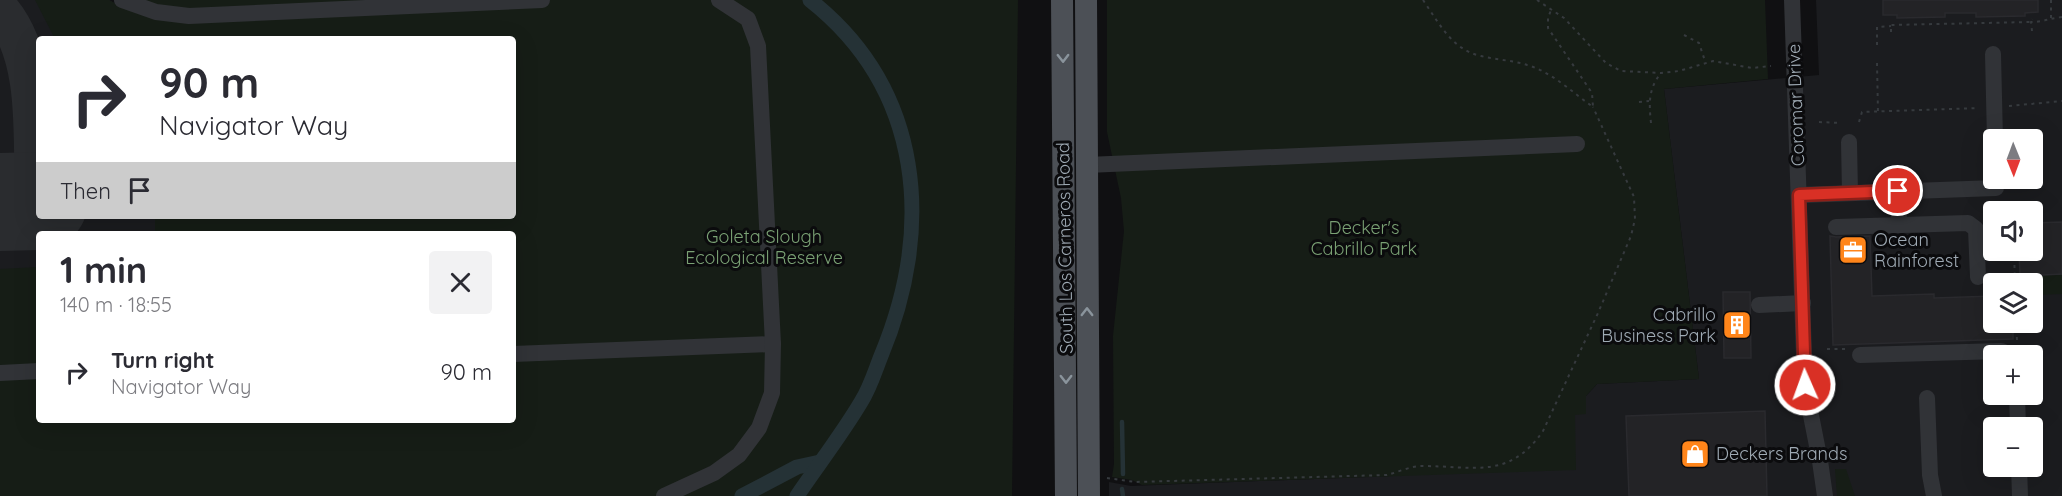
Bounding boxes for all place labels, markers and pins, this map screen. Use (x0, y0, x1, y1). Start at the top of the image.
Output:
pin (1872, 165, 1923, 216)
place label: Ocean Rainforest (1874, 228, 1959, 272)
office icon: Ocean Rainforest (1837, 234, 1869, 266)
place label: Cabrillo Business Park (1601, 303, 1716, 347)
building icon: Cabrillo Business Park (1721, 309, 1753, 341)
shop icon: Deckers Brands (1679, 438, 1711, 470)
place label: Deckers Brands (1716, 442, 1847, 465)

